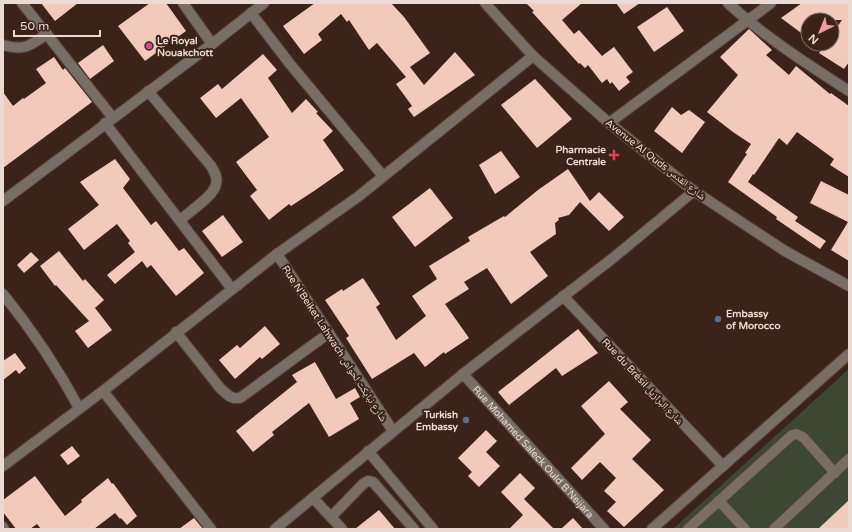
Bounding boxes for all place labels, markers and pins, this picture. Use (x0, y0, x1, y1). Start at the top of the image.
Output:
place label: Le Royal Nouakchott (157, 35, 213, 59)
marker: Le Royal Nouakchott (144, 41, 154, 51)
place label: Pharmacie Centrale (556, 144, 606, 168)
marker: Pharmacie Centrale (609, 150, 619, 160)
place label: Embassy of Morocco (726, 308, 780, 332)
marker: Embassy of Morocco (713, 314, 723, 324)
place label: Turkish Embassy (416, 409, 459, 433)
marker: Turkish Embassy (461, 415, 471, 425)

